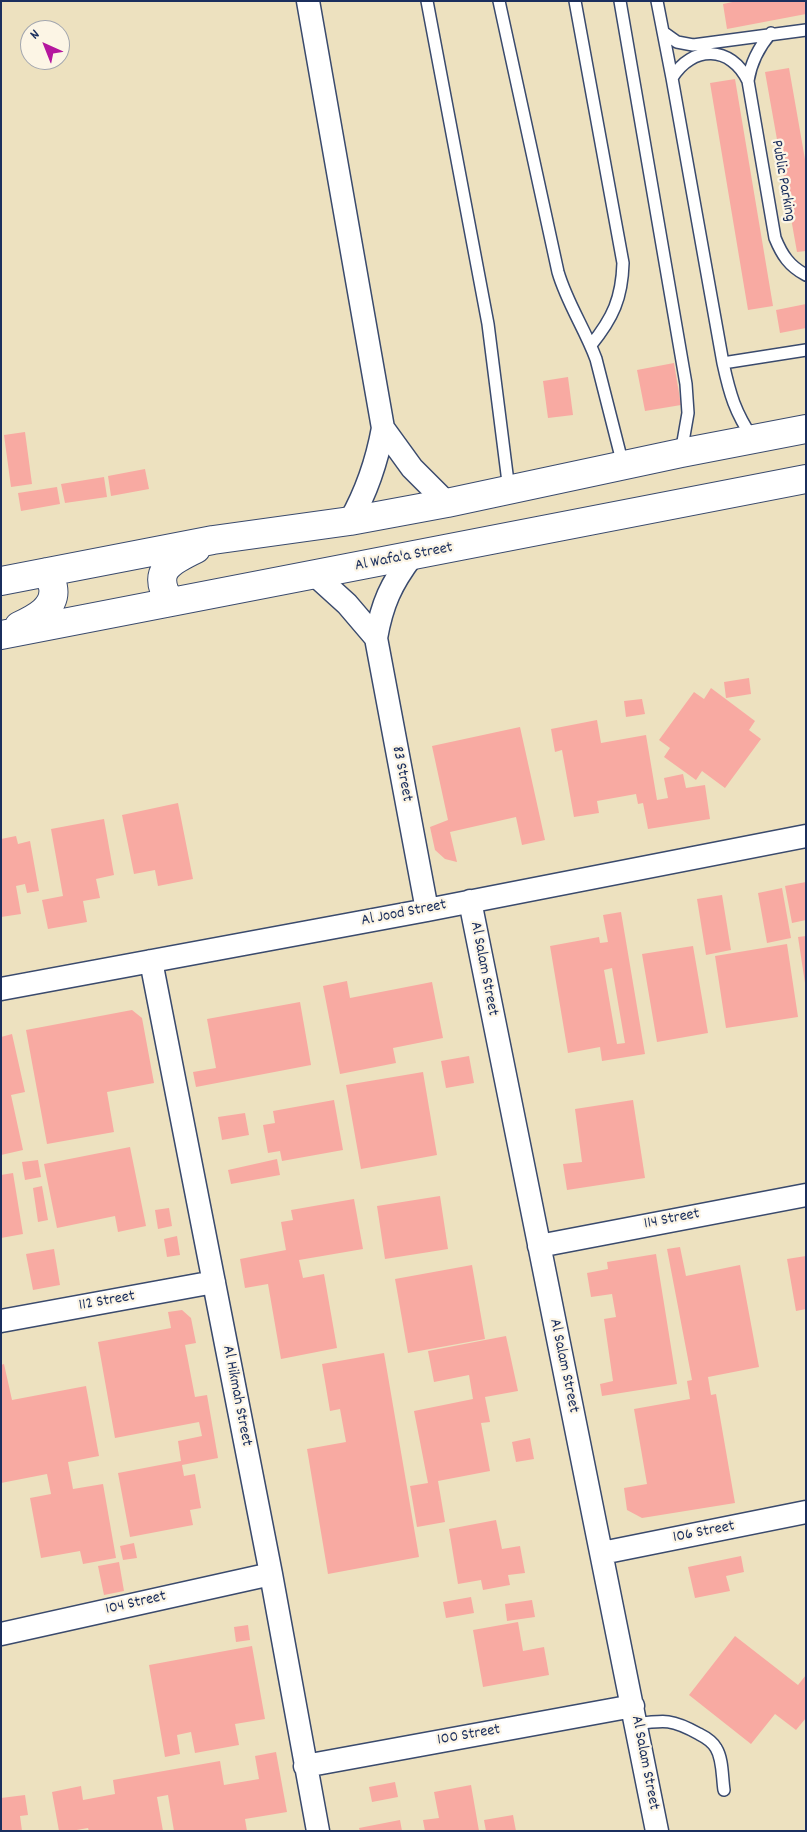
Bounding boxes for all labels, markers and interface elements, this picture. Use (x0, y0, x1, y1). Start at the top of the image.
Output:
north arrow (20, 20, 70, 70)
text: N (26, 25, 45, 45)
street label: Public Parking (765, 139, 799, 223)
street label: Al Wafa'a Street (353, 539, 455, 577)
street label: 83 Street (386, 745, 416, 803)
street label: Al Jood Street (360, 896, 448, 932)
street label: Al Salam Street (464, 920, 502, 1018)
street label: 114 Street (643, 1205, 701, 1235)
street label: 112 Street (77, 1288, 137, 1316)
street label: Al Salam Street (544, 1317, 582, 1415)
street label: Al Hikmah Street (217, 1344, 255, 1448)
street label: 106 Street (671, 1518, 737, 1548)
street label: 104 Street (104, 1588, 168, 1620)
street label: Al Salam Street (625, 1714, 663, 1812)
street label: 100 Street (436, 1721, 502, 1751)

